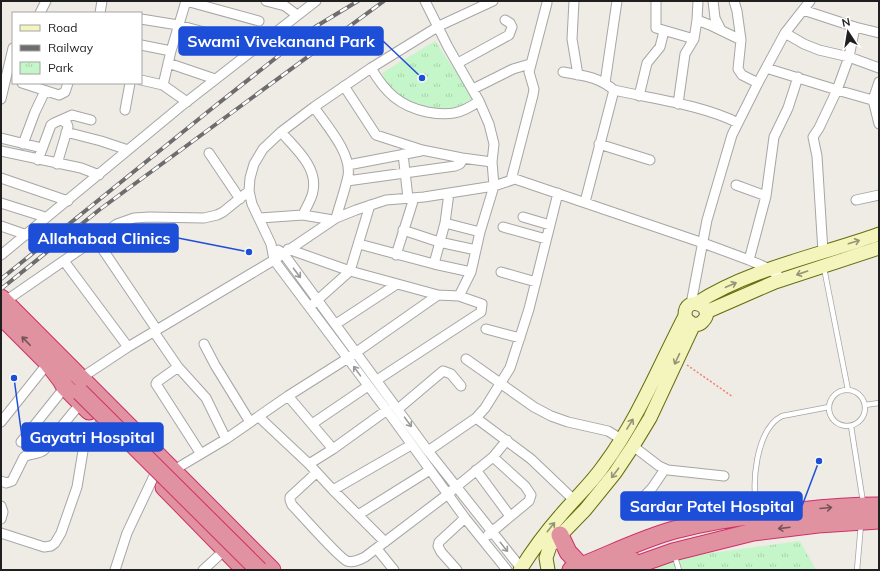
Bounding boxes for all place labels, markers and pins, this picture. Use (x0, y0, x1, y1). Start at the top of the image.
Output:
callout: Swami Vivekanand Park (179, 27, 383, 55)
callout: Allahabad Clinics (29, 224, 178, 252)
callout: Gayatri Hospital (22, 423, 163, 451)
callout: Sardar Patel Hospital (621, 492, 802, 520)

